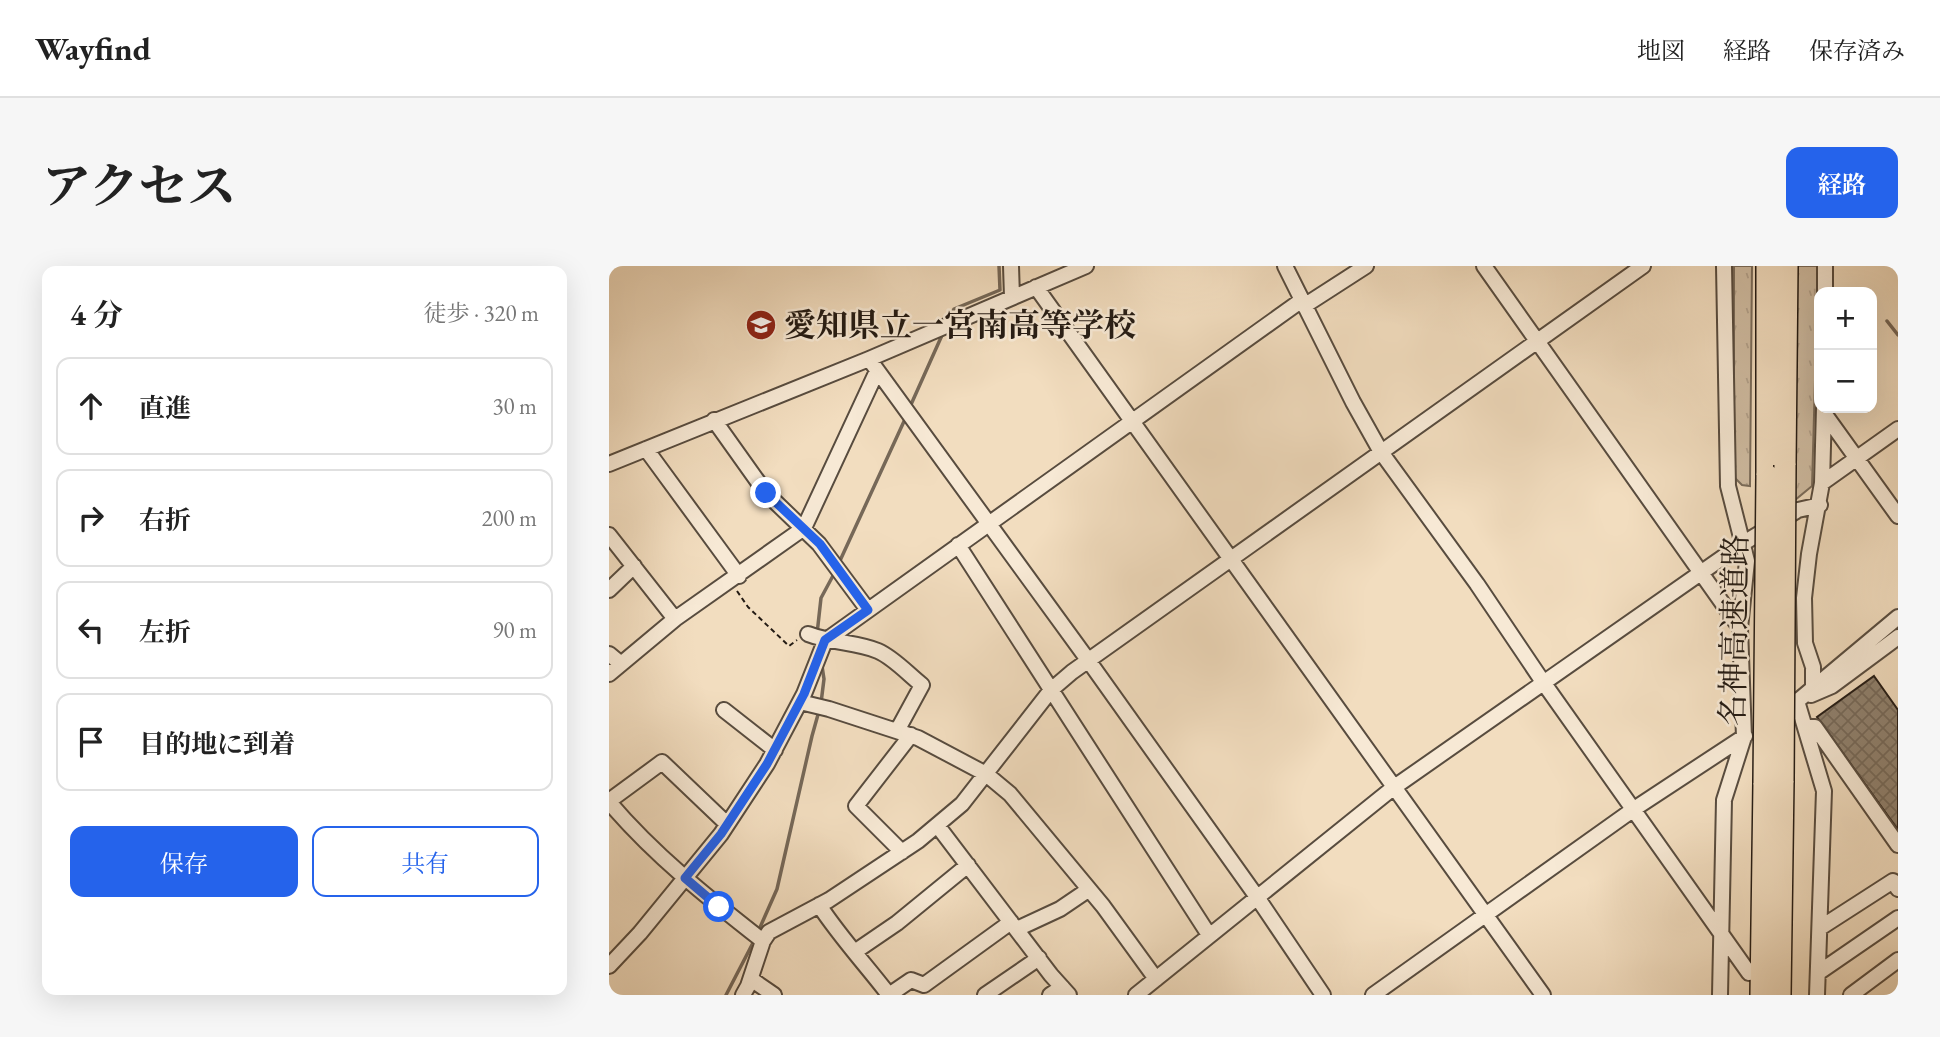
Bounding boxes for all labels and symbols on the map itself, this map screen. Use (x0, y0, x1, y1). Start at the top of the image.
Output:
place label: 愛知県立一宮南高等学校 (784, 304, 1136, 346)
school or university icon: 愛知県立一宮南高等学校 (744, 308, 778, 342)
route end (750, 477, 781, 508)
street label: 名神高速道路 (1711, 534, 1757, 726)
route start (703, 891, 734, 922)

